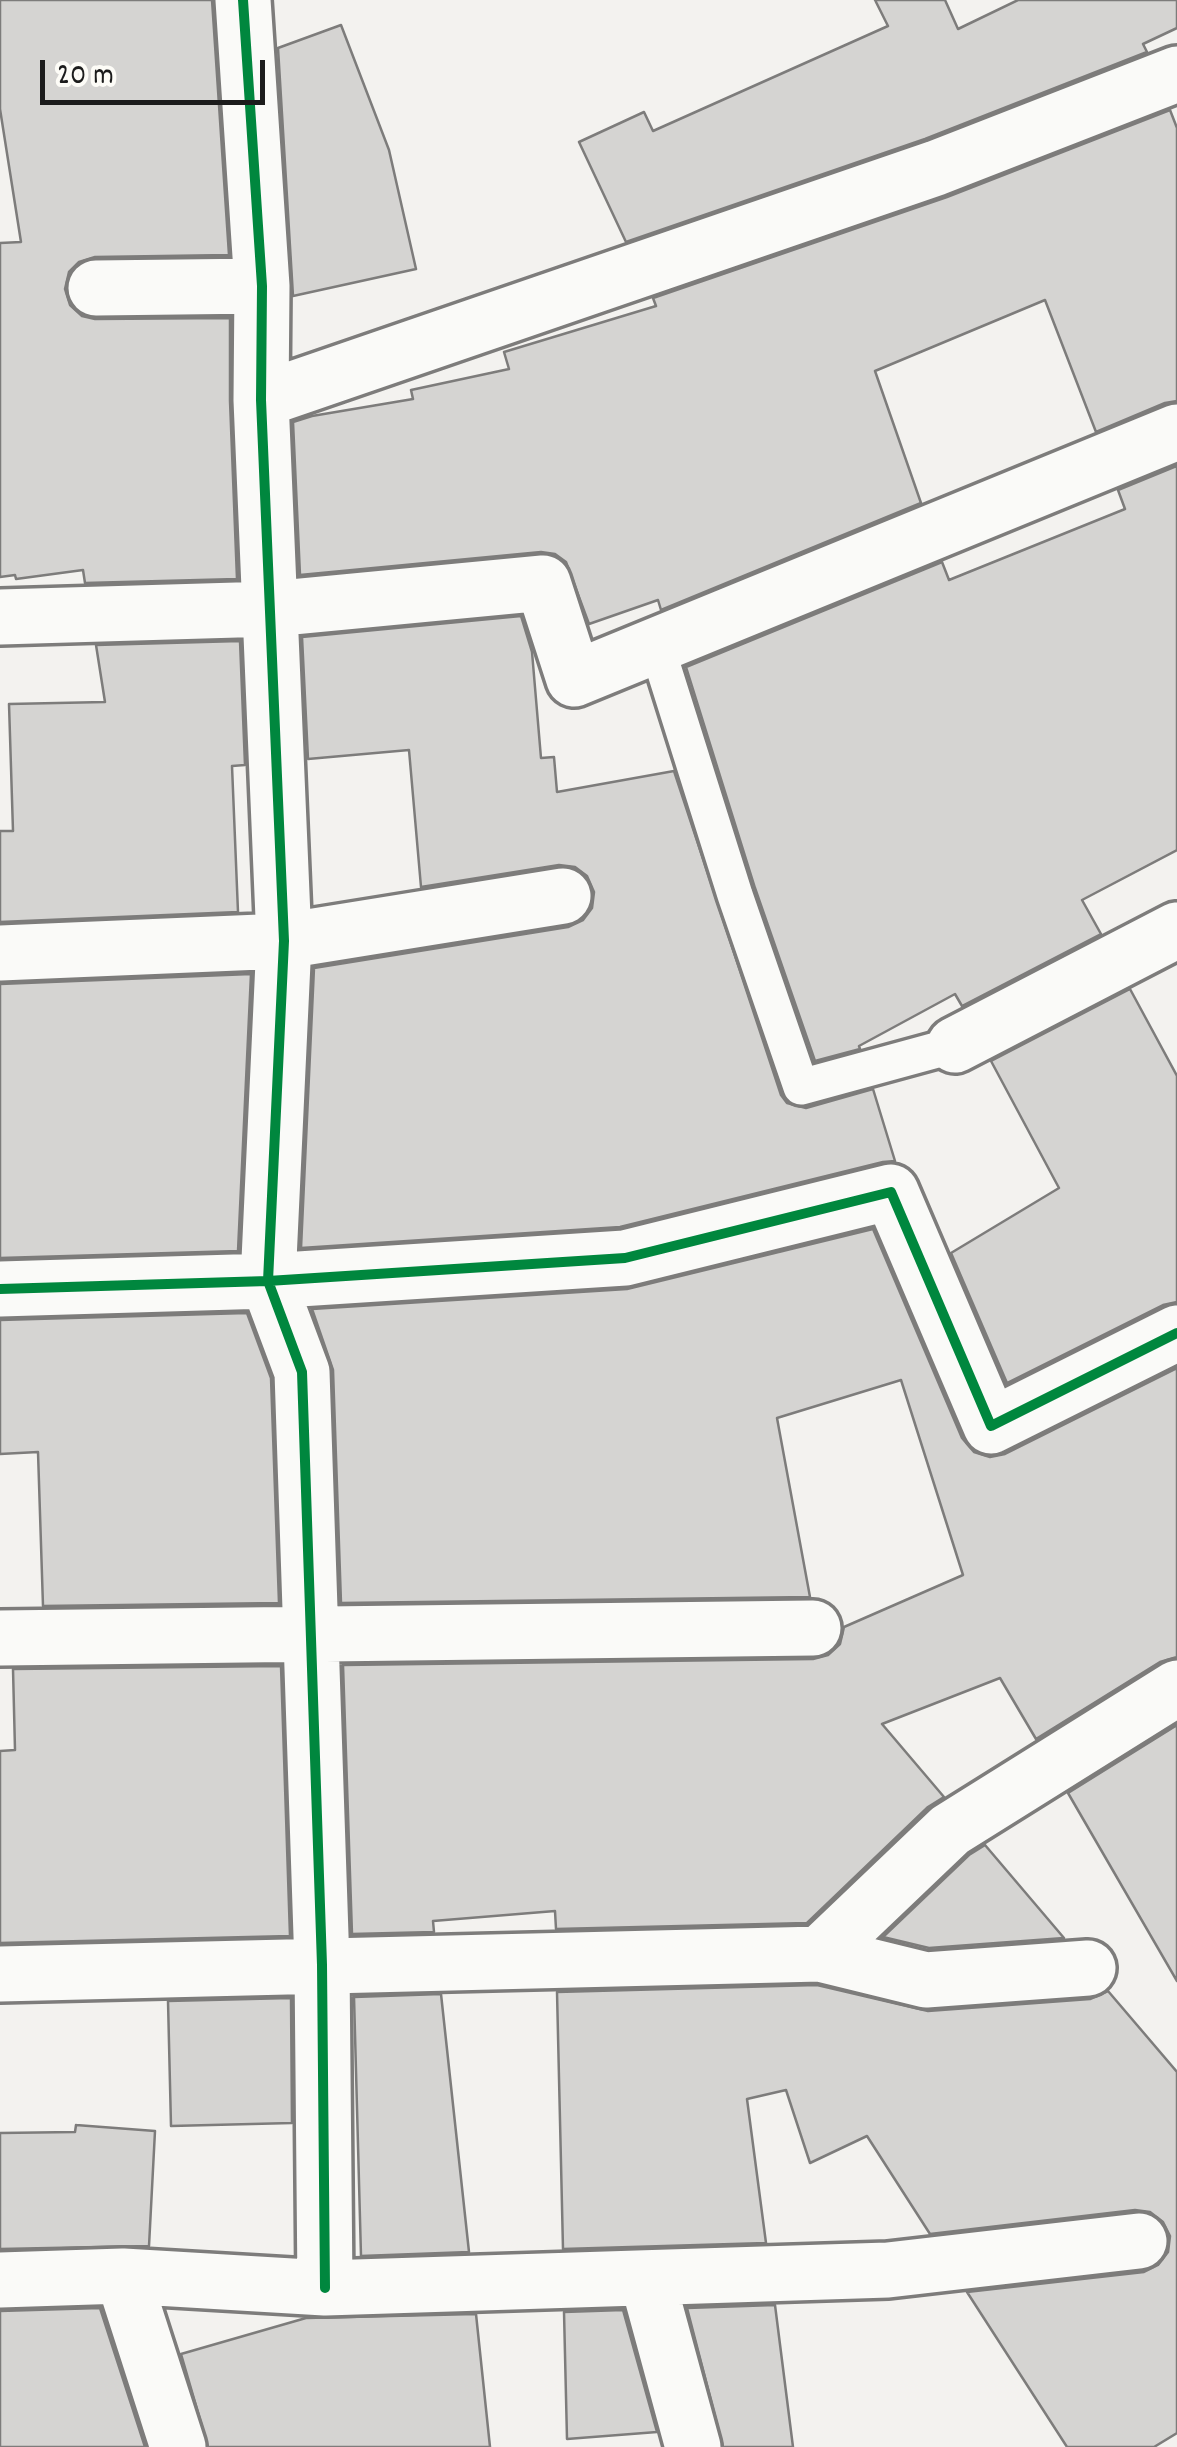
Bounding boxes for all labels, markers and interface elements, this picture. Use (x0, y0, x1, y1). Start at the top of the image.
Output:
scale bar (45, 40, 270, 102)
text: 20 m (57, 56, 114, 99)

